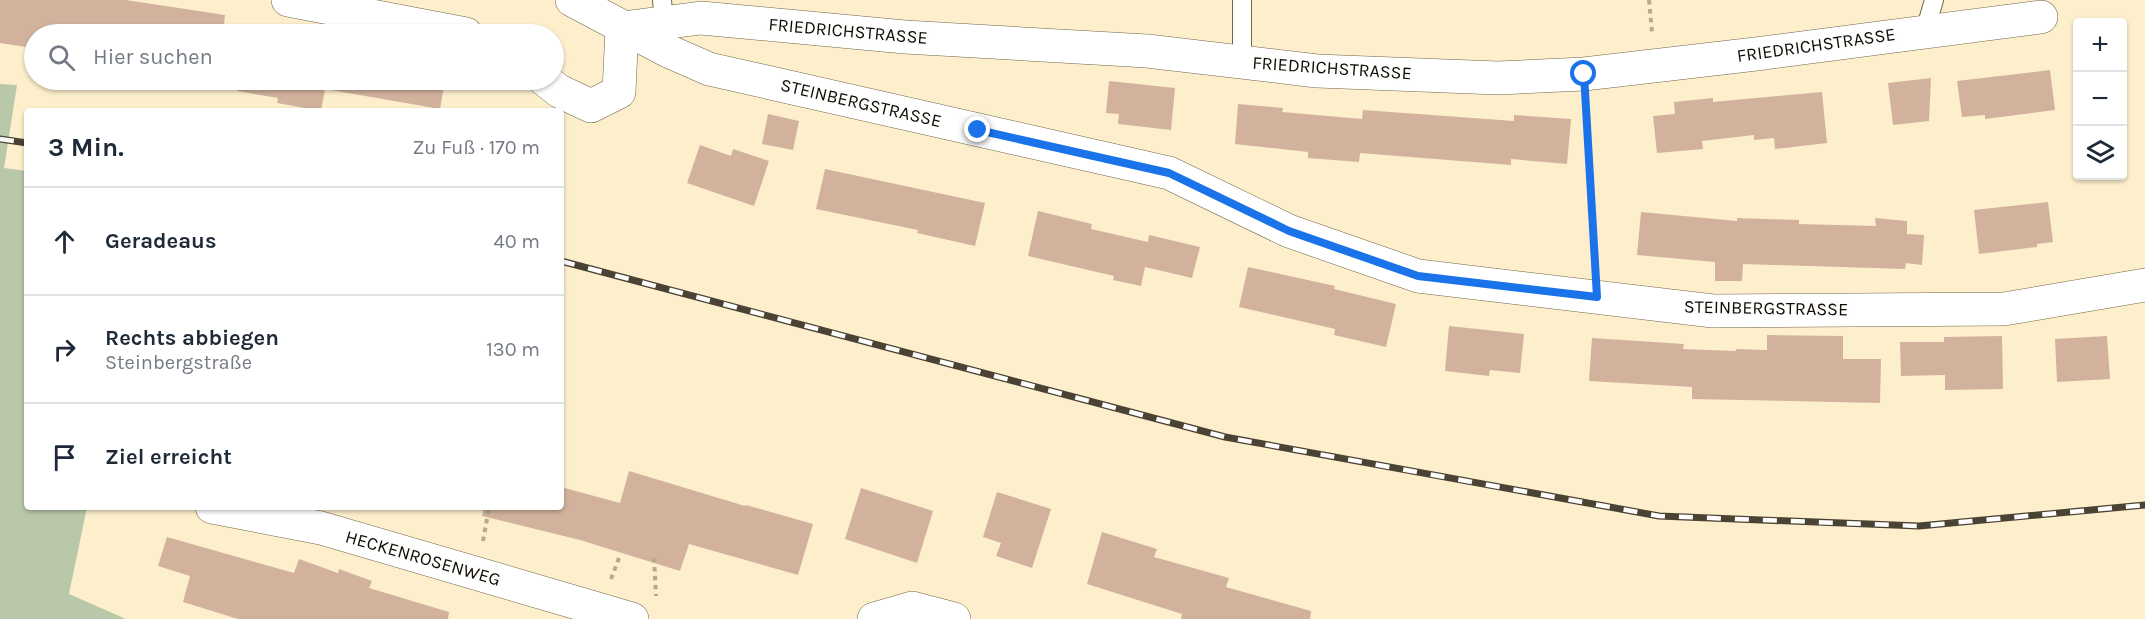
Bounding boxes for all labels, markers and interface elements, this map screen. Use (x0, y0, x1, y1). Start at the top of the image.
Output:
street label: FRIEDRICHSTRASSE (767, 13, 929, 49)
map controls (2073, 18, 2127, 180)
button: + (2073, 18, 2127, 72)
street label: FRIEDRICHSTRASSE (1735, 23, 1897, 67)
search box (24, 24, 564, 90)
icon: search (45, 41, 78, 74)
text: Hier suchen (93, 44, 213, 70)
street label: FRIEDRICHSTRASSE (1252, 51, 1412, 85)
route start (1570, 60, 1596, 86)
button: − (2073, 72, 2127, 126)
street label: STEINBERGSTRASSE (778, 74, 944, 132)
route end (964, 116, 990, 142)
button: layers (2073, 126, 2127, 180)
text: 3 Min. (48, 132, 124, 163)
text: Zu Fuß · 170 m (413, 136, 540, 159)
icon: ahead (48, 225, 81, 258)
text: Geradeaus (105, 228, 217, 254)
text: 40 m (494, 230, 540, 253)
street label: STEINBERGSTRASSE (1684, 296, 1848, 320)
text: Rechts abbiegen (105, 325, 279, 351)
icon: right (48, 333, 81, 366)
text: 130 m (486, 338, 540, 361)
text: Steinbergstraße (105, 351, 252, 374)
icon: arrive (48, 441, 81, 474)
text: Ziel erreicht (105, 444, 232, 470)
street label: HECKENROSENWEG (343, 525, 503, 591)

